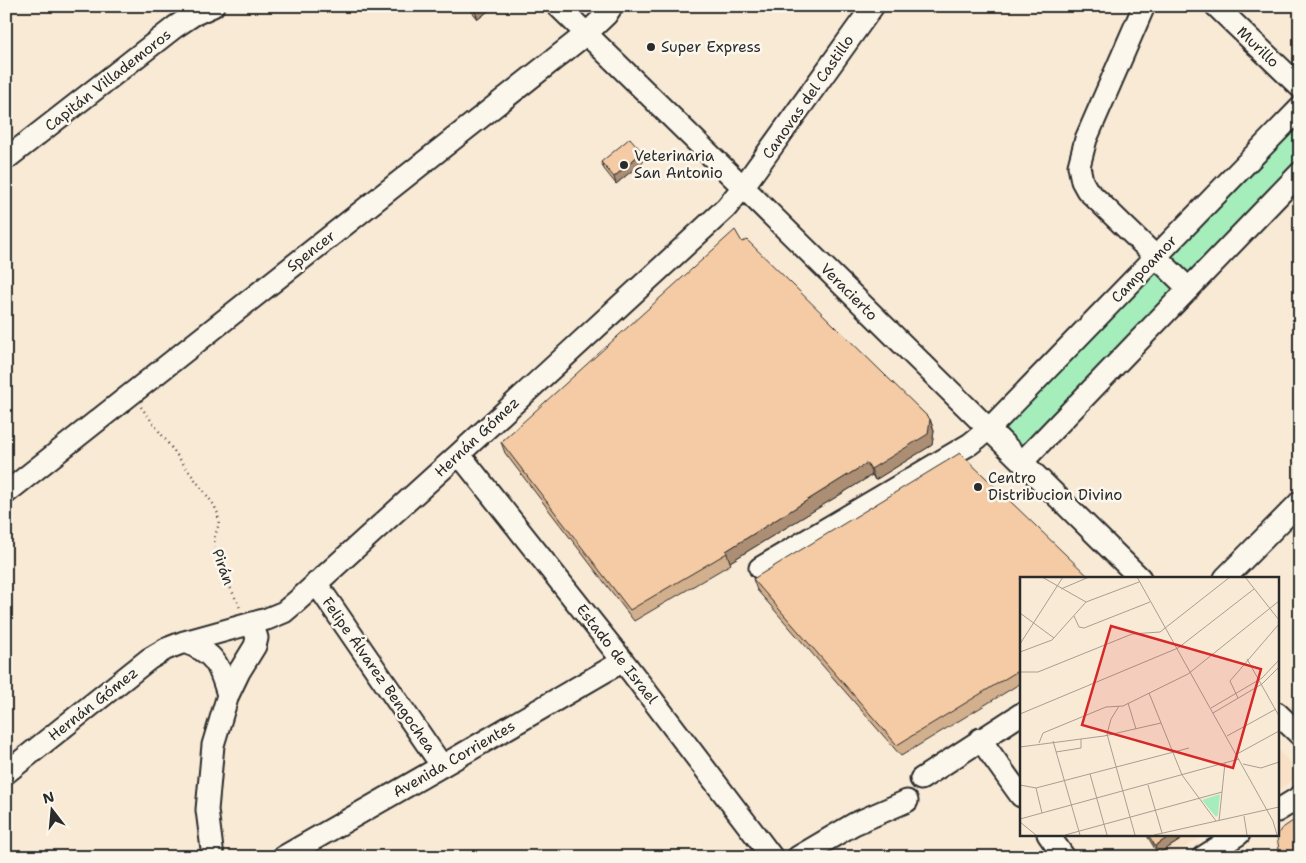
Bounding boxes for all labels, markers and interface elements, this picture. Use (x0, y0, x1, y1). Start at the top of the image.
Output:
street label: Murillo (1233, 22, 1283, 72)
street label: Capitán Villademoros (41, 24, 175, 136)
street label: Canovas del Castillo (758, 31, 858, 163)
place label: Super Express (661, 37, 761, 57)
marker: Super Express (645, 41, 657, 53)
place label: Veterinaria San Antonio (634, 146, 723, 183)
marker: Veterinaria San Antonio (618, 159, 630, 171)
street label: Spencer (283, 226, 339, 276)
street label: Campoamor (1107, 231, 1181, 307)
street label: Veracierto (816, 259, 882, 325)
street label: Hernán Gómez (430, 393, 524, 481)
place label: Centro Distribucion Divino (988, 468, 1122, 505)
marker: Centro Distribucion Divino (972, 481, 984, 493)
street label: Pirán (207, 546, 239, 588)
inset map (1020, 577, 1278, 836)
street label: Felipe Álvarez Bengochea (318, 593, 442, 757)
street label: Estado de Israel (572, 600, 663, 708)
street label: Hernán Gómez (44, 663, 142, 745)
street label: Avenida Corrientes (389, 716, 519, 802)
north arrow (28, 786, 78, 836)
text: N (41, 787, 56, 808)

